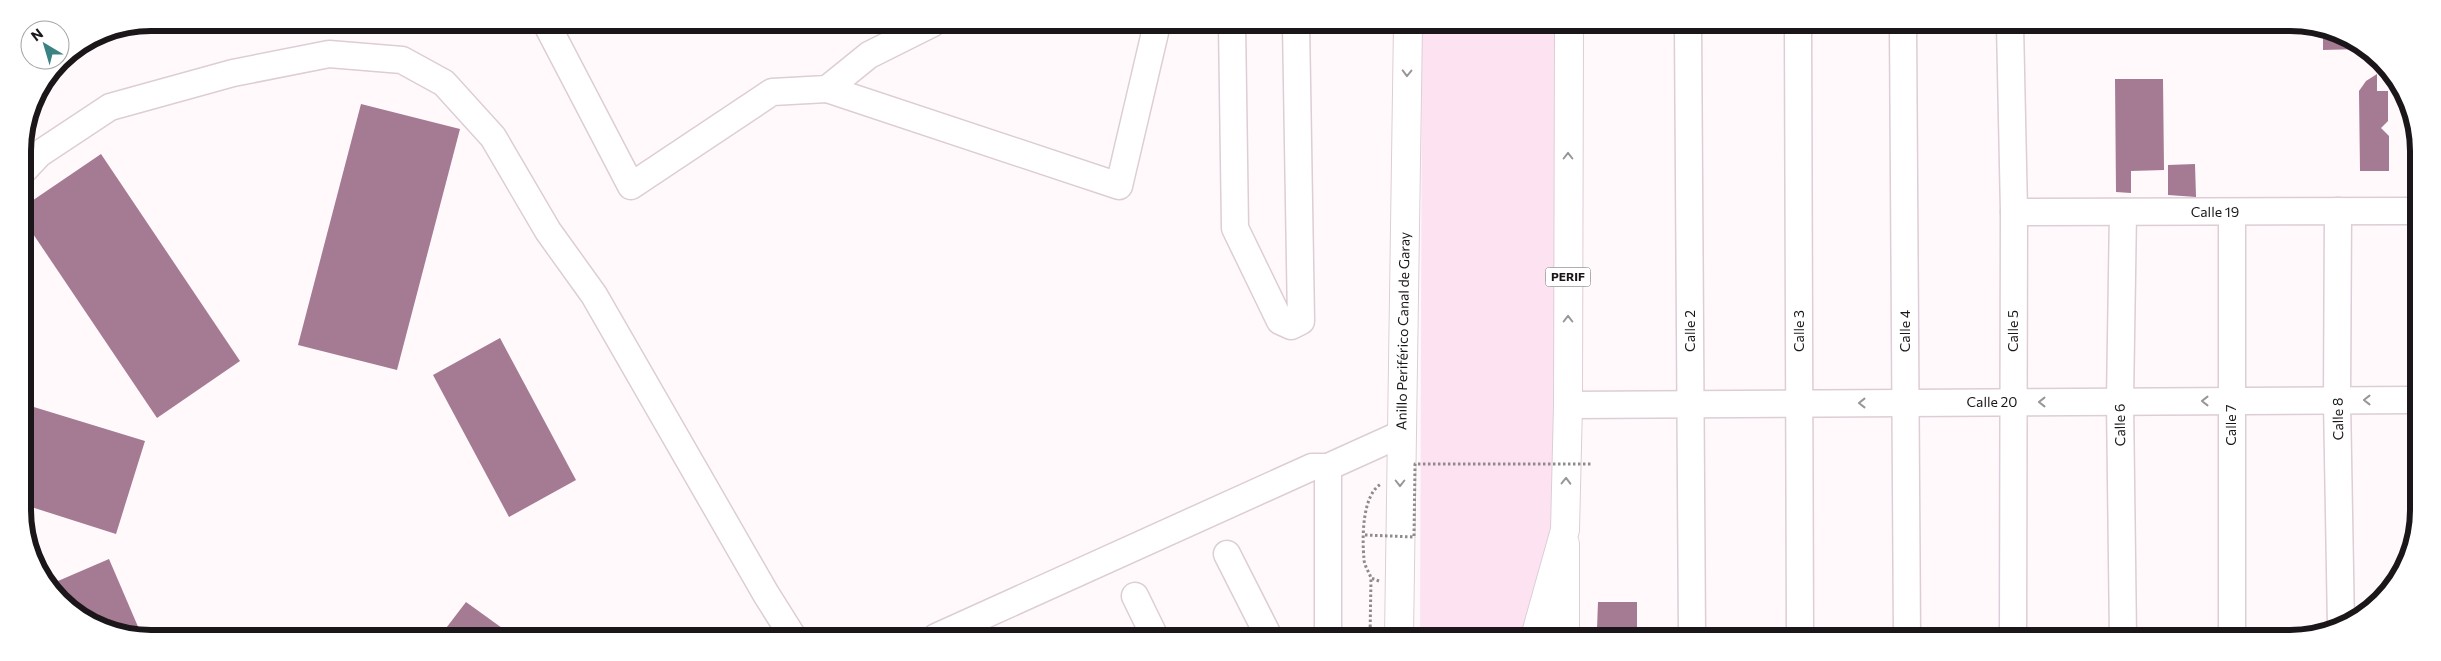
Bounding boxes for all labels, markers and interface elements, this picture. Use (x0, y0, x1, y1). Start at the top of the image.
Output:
north arrow (20, 20, 70, 70)
text: N (27, 24, 46, 44)
one-way arrow (1402, 69, 1413, 77)
one-way arrow (1563, 152, 1573, 160)
street label: Calle 19 (2191, 203, 2239, 220)
street label: Anillo Periférico Canal de Garay (1392, 232, 1413, 430)
road number: PERIF (1546, 268, 1590, 286)
street label: Calle 4 (1896, 309, 1913, 352)
street label: Calle 2 (1681, 310, 1698, 352)
street label: Calle 3 (1790, 310, 1807, 352)
street label: Calle 5 (2004, 310, 2021, 352)
one-way arrow (1563, 315, 1573, 322)
street label: Calle 20 (1967, 393, 2017, 410)
one-way arrow (2363, 395, 2371, 405)
one-way arrow (2201, 396, 2208, 406)
one-way arrow (2038, 397, 2046, 407)
one-way arrow (1858, 398, 1866, 408)
street label: Calle 8 (2329, 398, 2346, 440)
street label: Calle 6 (2111, 404, 2128, 446)
street label: Calle 7 (2222, 404, 2239, 446)
one-way arrow (1561, 477, 1571, 484)
one-way arrow (1395, 480, 1405, 487)

